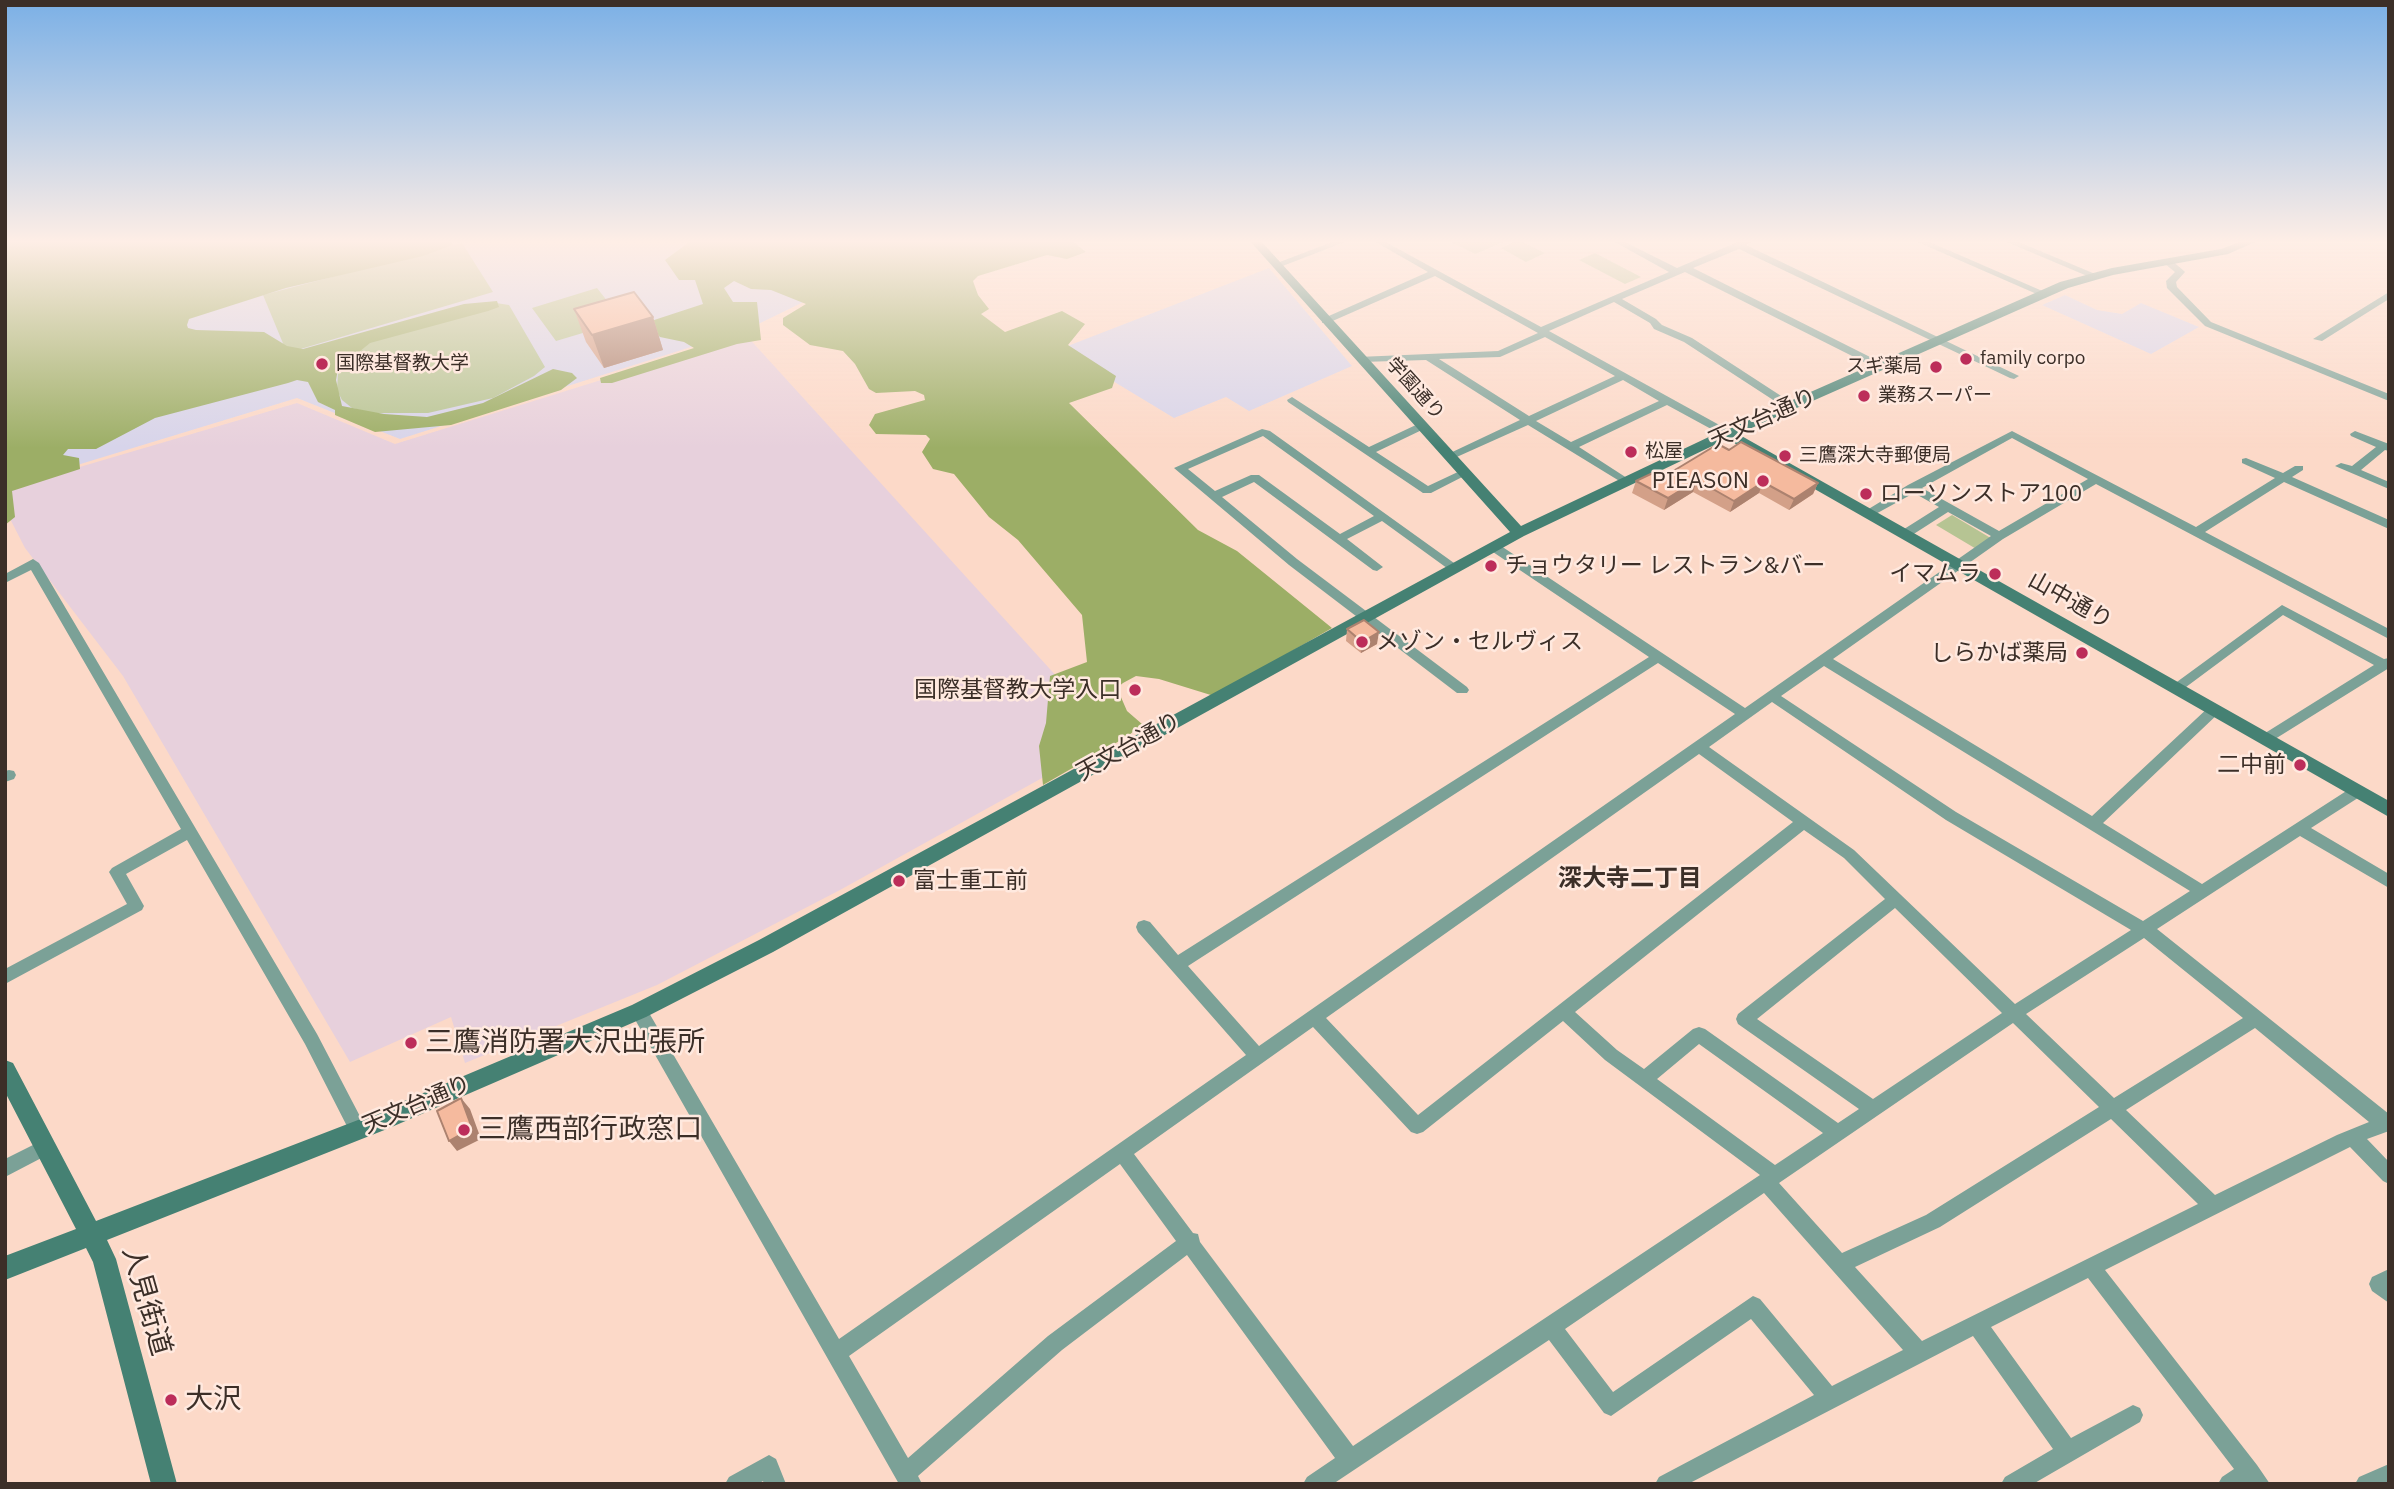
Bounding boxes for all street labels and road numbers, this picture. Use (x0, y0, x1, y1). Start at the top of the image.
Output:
street label: 学園通り (1381, 353, 1449, 425)
street label: 天文台通り (1705, 383, 1821, 455)
street label: 山中通り (2023, 567, 2117, 635)
street label: 天文台通り (1072, 707, 1186, 787)
street label: 天文台通り (359, 1070, 475, 1140)
street label: 人見街道 (114, 1243, 178, 1359)

